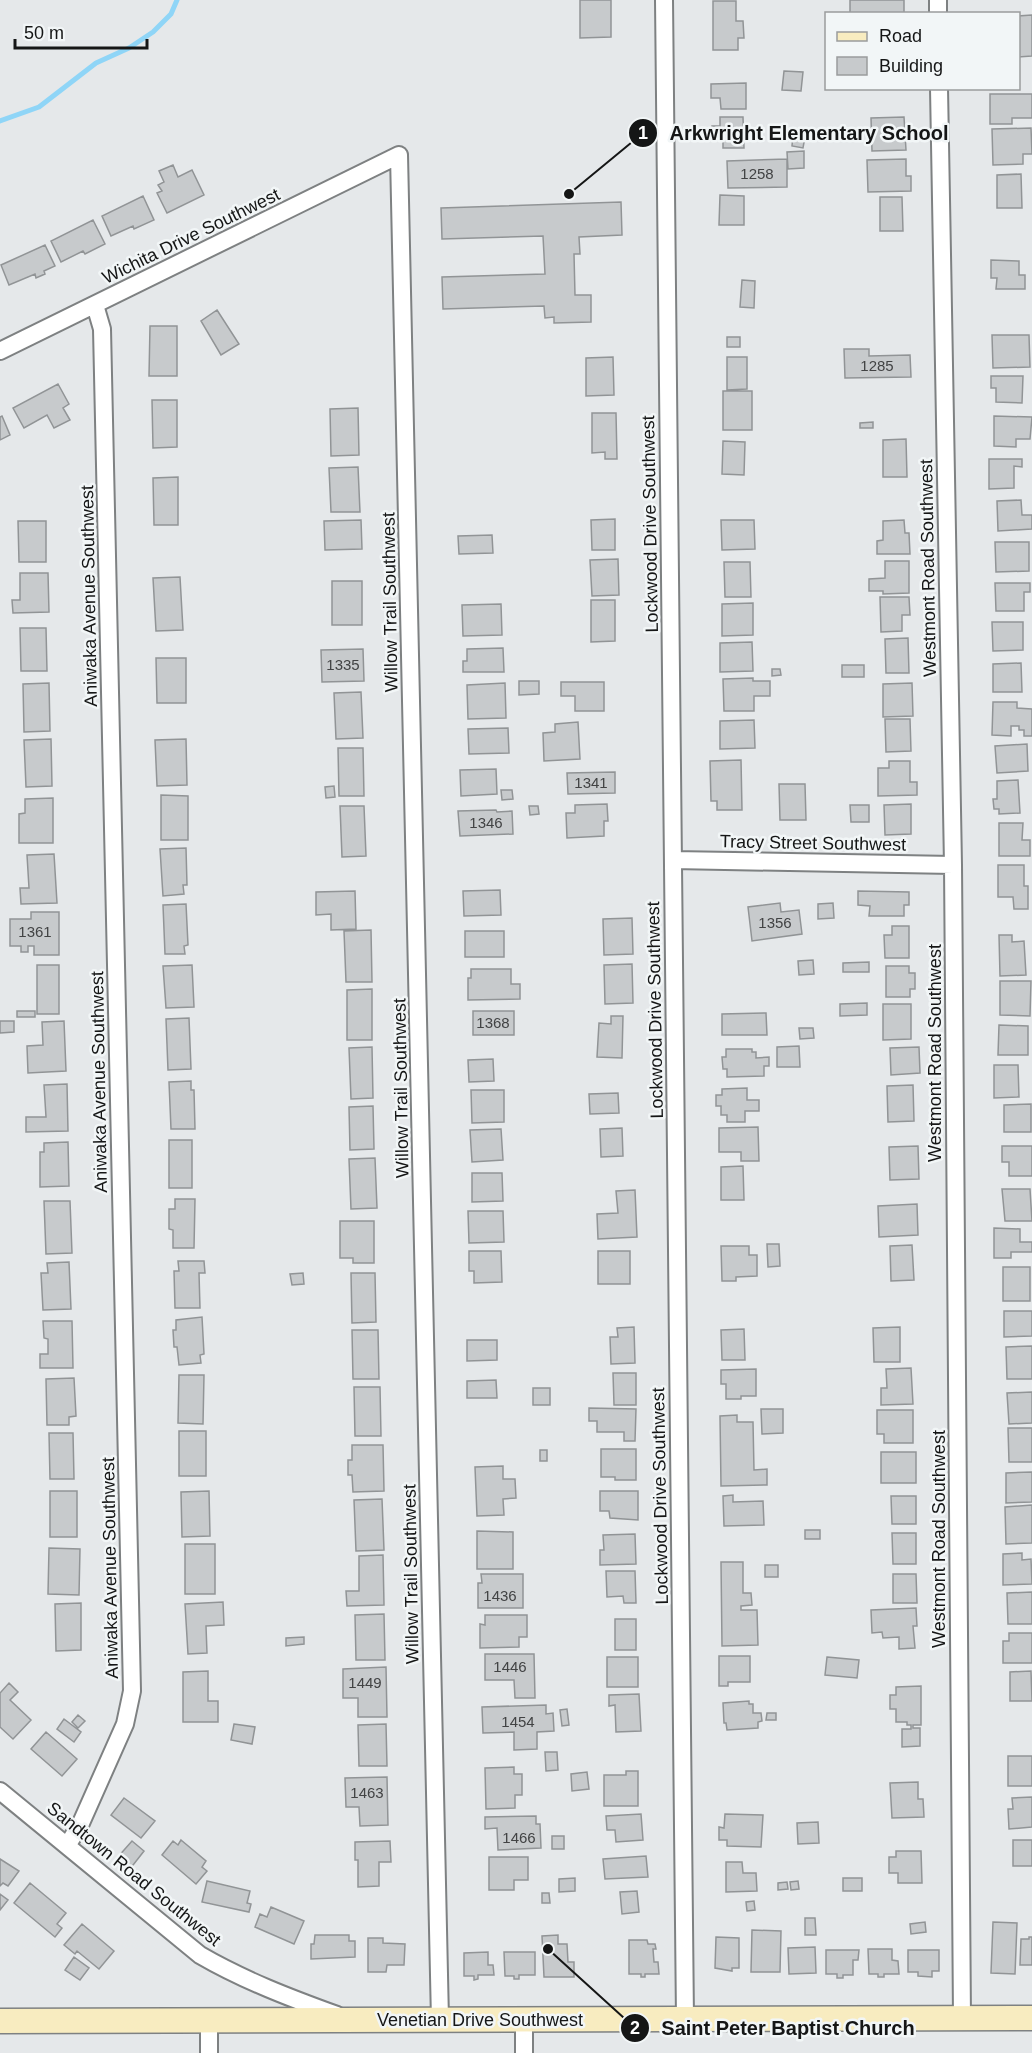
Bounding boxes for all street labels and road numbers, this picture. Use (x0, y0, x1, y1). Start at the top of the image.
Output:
street label: Wichita Drive Southwest (99, 184, 283, 288)
street label: Lockwood Drive Southwest (638, 415, 662, 633)
street label: Westmont Road Southwest (916, 459, 940, 677)
street label: Aniwaka Avenue Southwest (77, 485, 101, 707)
street label: Willow Trail Southwest (378, 512, 402, 692)
street label: Tracy Street Southwest (720, 831, 906, 855)
street label: Lockwood Drive Southwest (643, 901, 667, 1119)
street label: Westmont Road Southwest (925, 944, 945, 1162)
street label: Aniwaka Avenue Southwest (87, 971, 111, 1193)
street label: Willow Trail Southwest (389, 998, 413, 1178)
street label: Lockwood Drive Southwest (648, 1387, 672, 1605)
street label: Westmont Road Southwest (929, 1430, 949, 1648)
street label: Aniwaka Avenue Southwest (98, 1457, 122, 1679)
street label: Willow Trail Southwest (399, 1484, 423, 1664)
street label: Sandtown Road Southwest (43, 1798, 225, 1950)
street label: Venetian Drive Southwest (377, 2010, 583, 2030)

